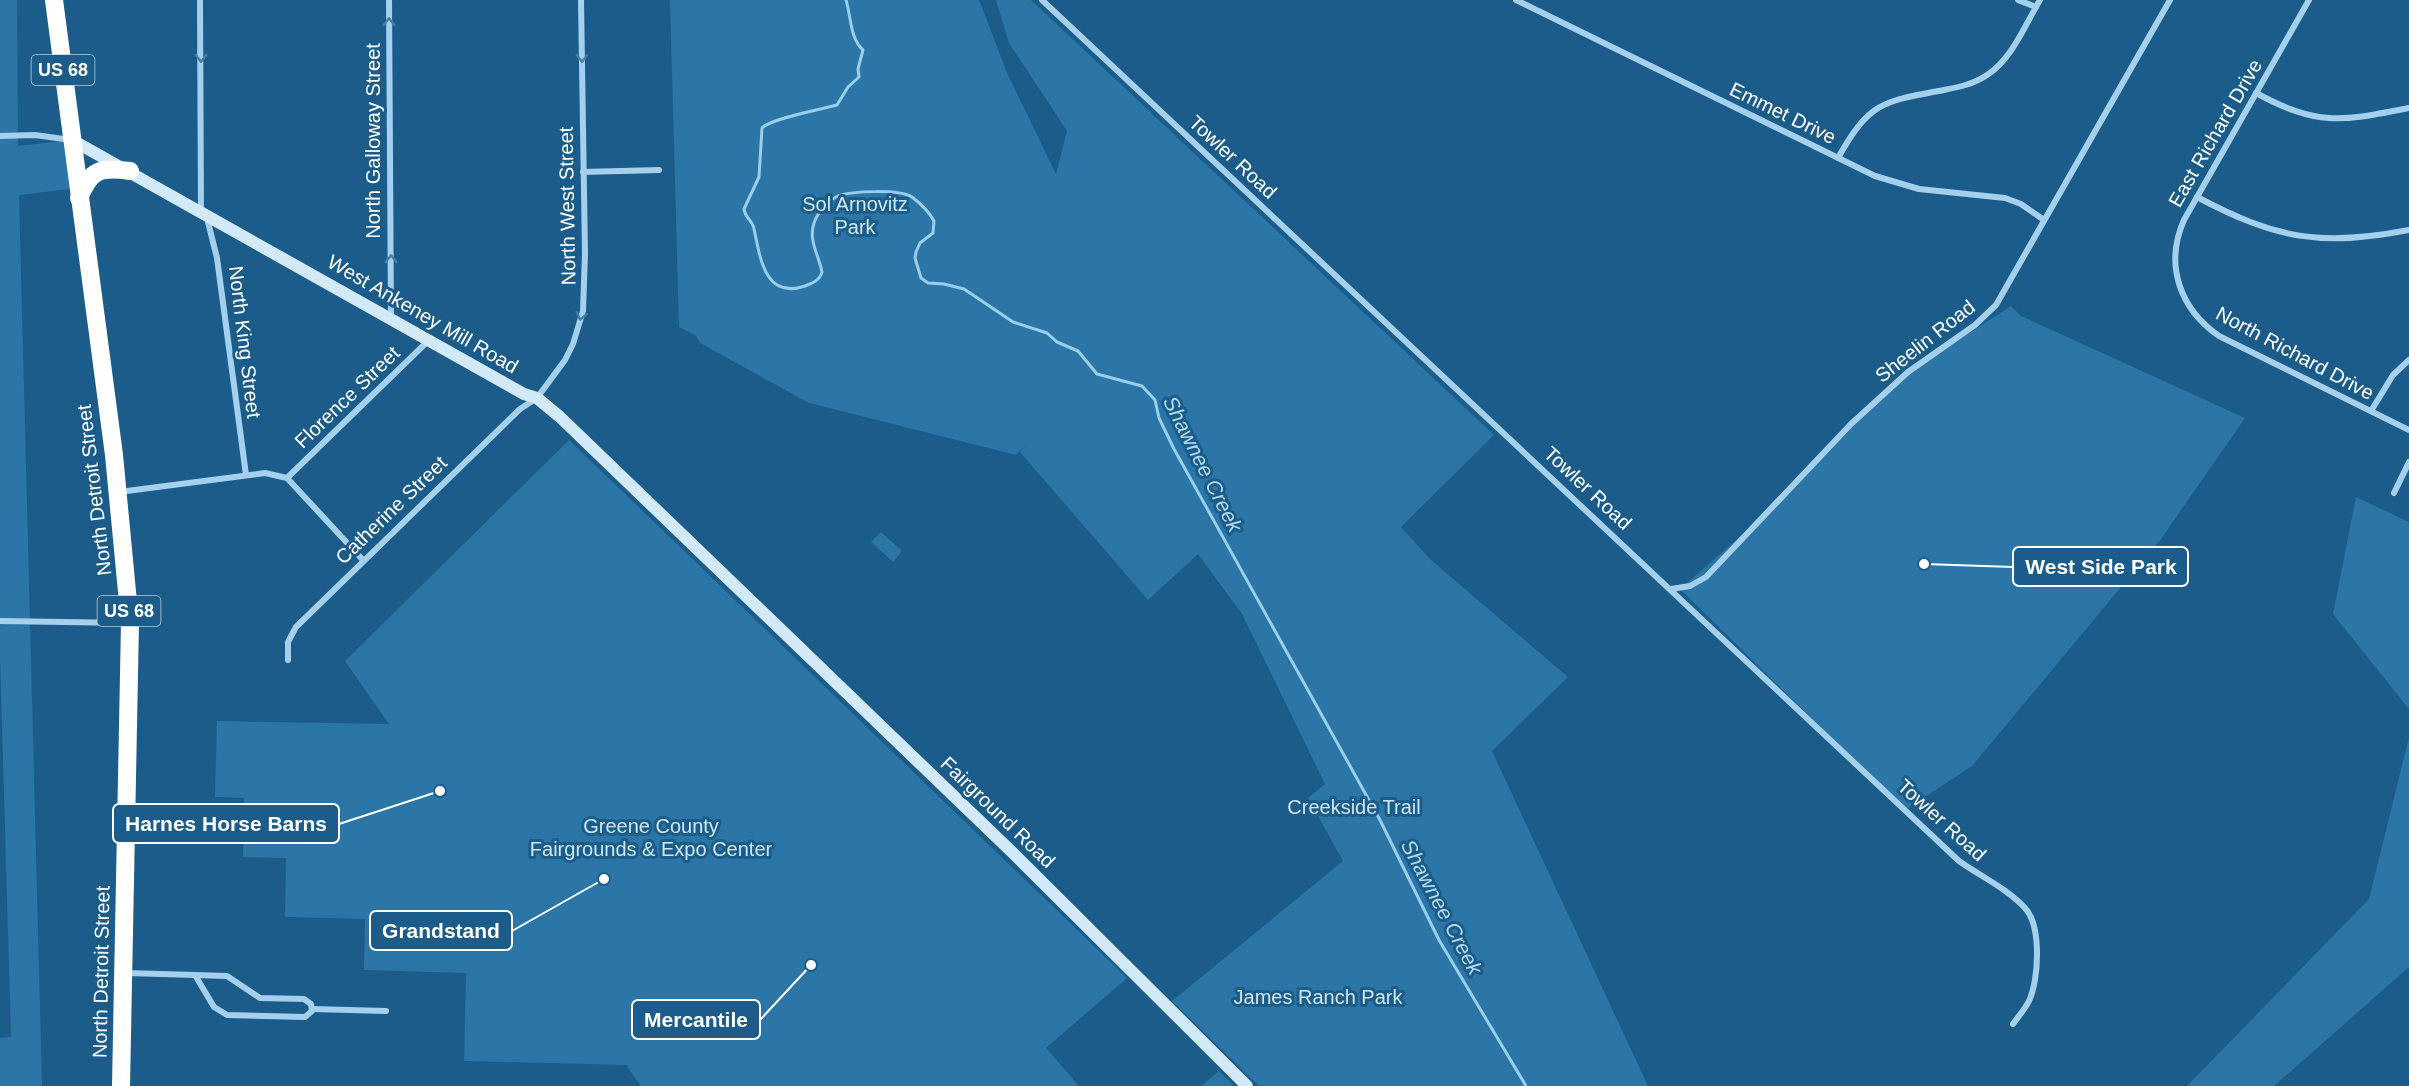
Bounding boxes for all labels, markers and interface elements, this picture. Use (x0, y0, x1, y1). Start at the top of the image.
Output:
one-way arrow (383, 18, 395, 27)
street label: North Galloway Street (362, 43, 384, 239)
one-way arrow (195, 54, 207, 63)
one-way arrow (575, 54, 588, 63)
road number: US 68 (32, 55, 94, 85)
street label: East Richard Drive (2164, 55, 2266, 211)
street label: Emmet Drive (1726, 78, 1840, 148)
street label: Towler Road (1185, 111, 1281, 203)
street label: North West Street (555, 126, 579, 285)
park label: Sol Arnovitz Park (802, 193, 908, 238)
street label: West Ankeney Mill Road (324, 250, 522, 378)
one-way arrow (384, 255, 397, 264)
street label: North King Street (225, 265, 265, 420)
street label: Sheelin Road (1871, 295, 1979, 387)
street label: North Richard Drive (2212, 302, 2378, 404)
one-way arrow (575, 311, 588, 321)
street label: Florence Street (290, 341, 404, 452)
water label: Shawnee Creek (1159, 392, 1248, 537)
street label: North Detroit Street (73, 403, 115, 577)
street label: Towler Road (1540, 442, 1636, 534)
street label: Catherine Street (331, 451, 451, 568)
callout: West Side Park (2013, 547, 2188, 586)
text: West Side Park (2025, 555, 2177, 578)
road number: US 68 (98, 596, 160, 626)
street label: Fairground Road (936, 752, 1060, 872)
street label: Towler Road (1893, 775, 1991, 865)
park label: Creekside Trail (1287, 796, 1421, 818)
callout: Harnes Horse Barns (113, 804, 339, 843)
text: Harnes Horse Barns (125, 812, 327, 835)
park label: Greene County Fairgrounds & Expo Center (530, 815, 773, 860)
water label: Shawnee Creek (1397, 836, 1488, 980)
street label: North Detroit Street (88, 885, 114, 1058)
callout: Grandstand (370, 911, 512, 950)
text: Grandstand (382, 919, 500, 942)
park label: James Ranch Park (1234, 986, 1403, 1008)
callout: Mercantile (632, 1000, 760, 1039)
text: Mercantile (644, 1008, 748, 1031)

